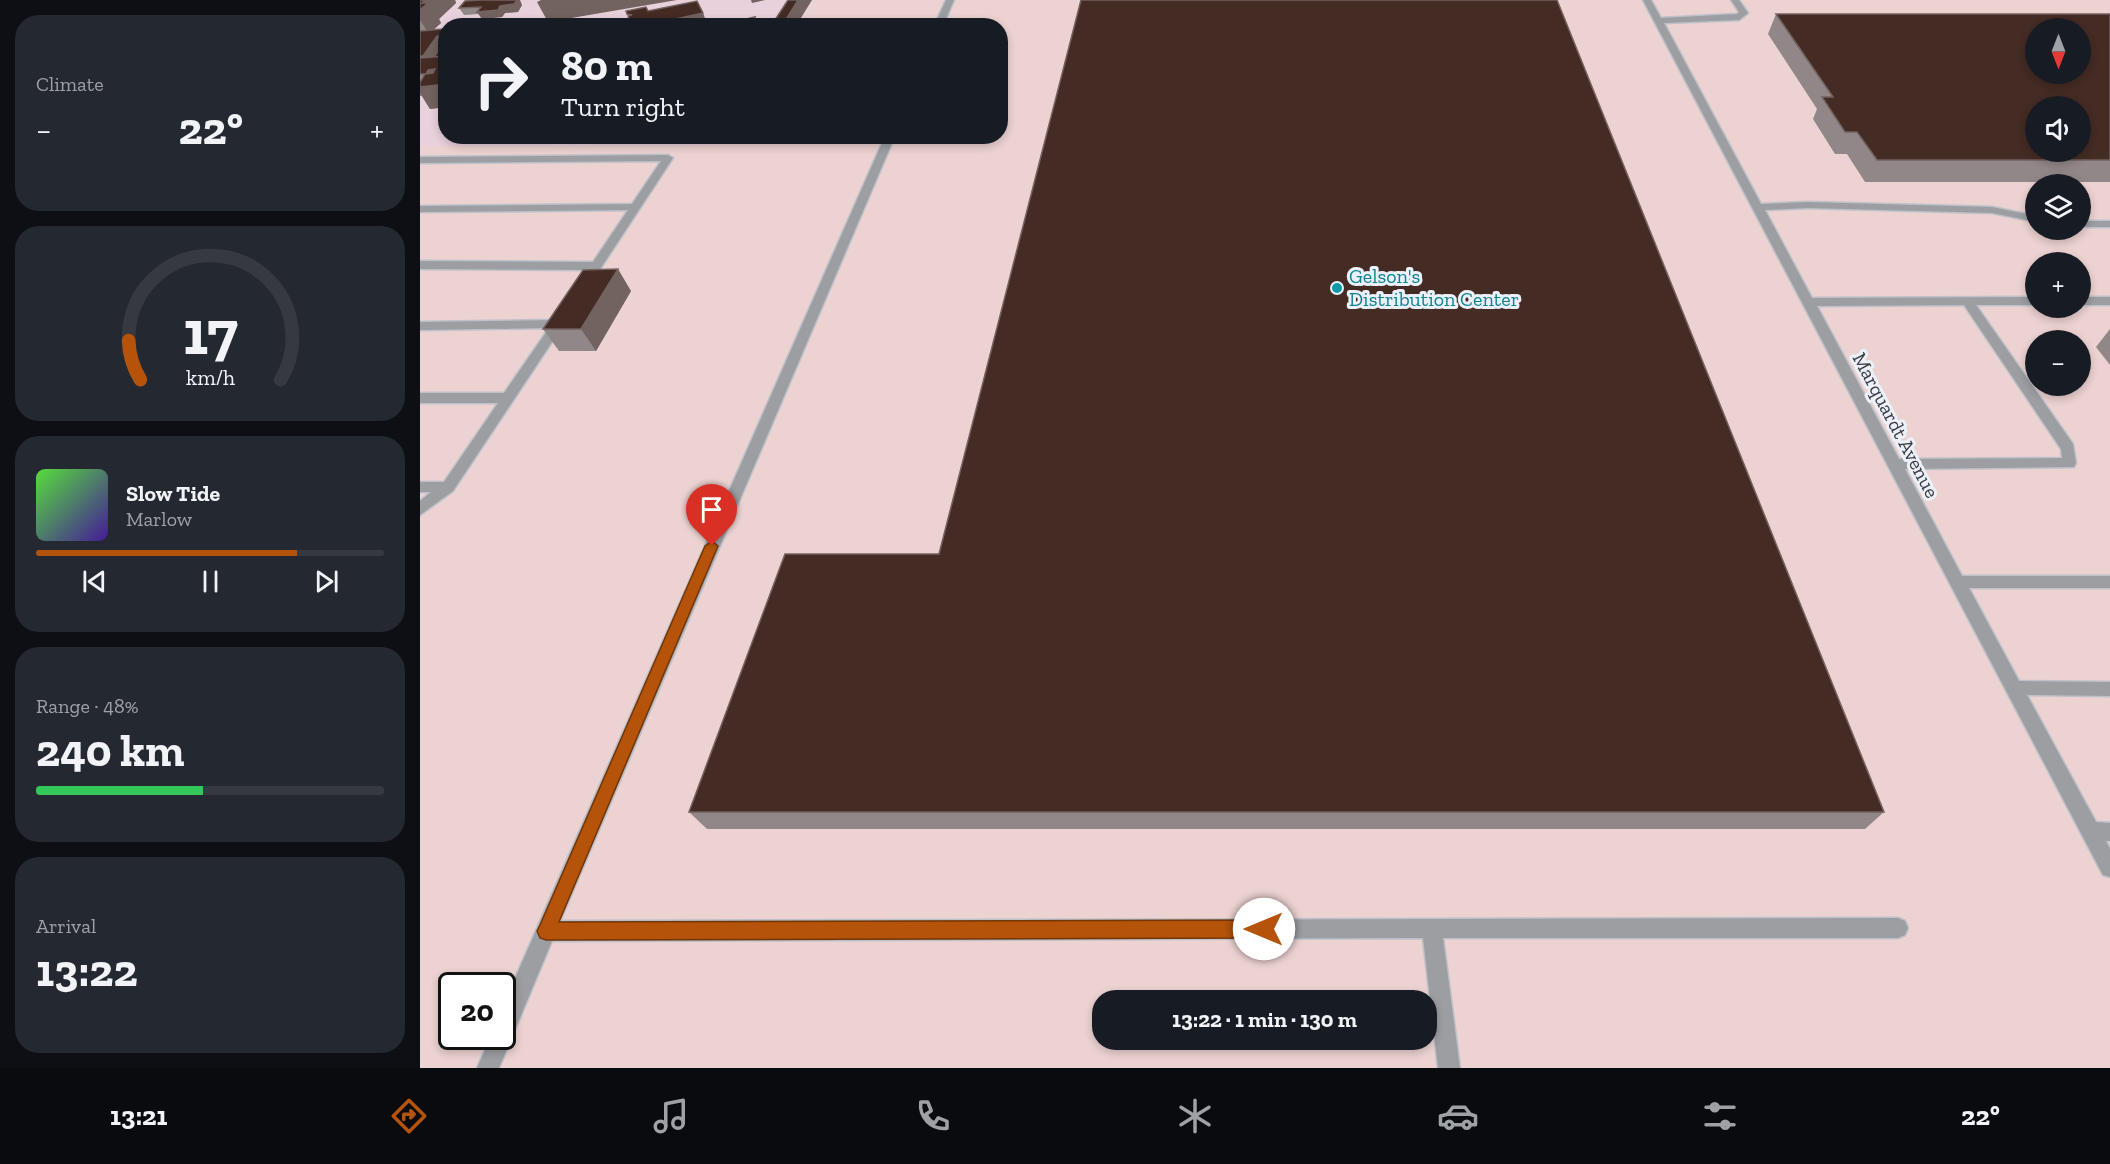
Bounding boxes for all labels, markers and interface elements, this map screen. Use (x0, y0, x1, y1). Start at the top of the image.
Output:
north arrow (2025, 18, 2091, 84)
map controls (2025, 18, 2091, 396)
text: 80 m (561, 40, 652, 91)
icon: right (462, 42, 540, 120)
text: Climate (36, 72, 104, 96)
text: Turn right (561, 91, 685, 123)
button: sound (2025, 96, 2091, 162)
text: 22° (178, 102, 243, 156)
text: − (36, 110, 51, 149)
text: + (370, 110, 384, 149)
button: layers (2025, 174, 2091, 240)
button: + (2025, 252, 2091, 318)
place label: Gelson's Distribution Center (1349, 264, 1519, 311)
marker: Gelson's Distribution Center (1330, 281, 1344, 295)
text: 17 (183, 296, 238, 371)
button: − (2025, 330, 2091, 396)
street label: Marquardt Avenue (1848, 348, 1944, 502)
text: km/h (186, 366, 234, 391)
text: Slow Tide (126, 480, 220, 507)
pin (686, 484, 737, 546)
icon: arrive (695, 493, 728, 526)
text: Marlow (126, 507, 192, 531)
icon: previous (78, 565, 111, 598)
icon: pause (194, 565, 227, 598)
icon: next (310, 565, 343, 598)
text: Range · 48% (36, 694, 139, 718)
text: 240 km (36, 724, 184, 778)
position arrow (1232, 897, 1296, 961)
text: Arrival (36, 914, 96, 938)
text: 13:22 (36, 944, 138, 998)
speed limit sign: 20 (438, 972, 516, 1050)
text: 13:22 · 1 min · 130 m (1172, 1006, 1357, 1033)
icon: directions (388, 1095, 430, 1137)
icon: music (650, 1095, 692, 1137)
icon: phone (912, 1095, 954, 1137)
icon: climate (1174, 1095, 1216, 1137)
icon: car (1437, 1095, 1479, 1137)
icon: filters (1699, 1095, 1741, 1137)
text: 13:21 (110, 1100, 168, 1132)
text: 22° (1961, 1100, 2000, 1132)

